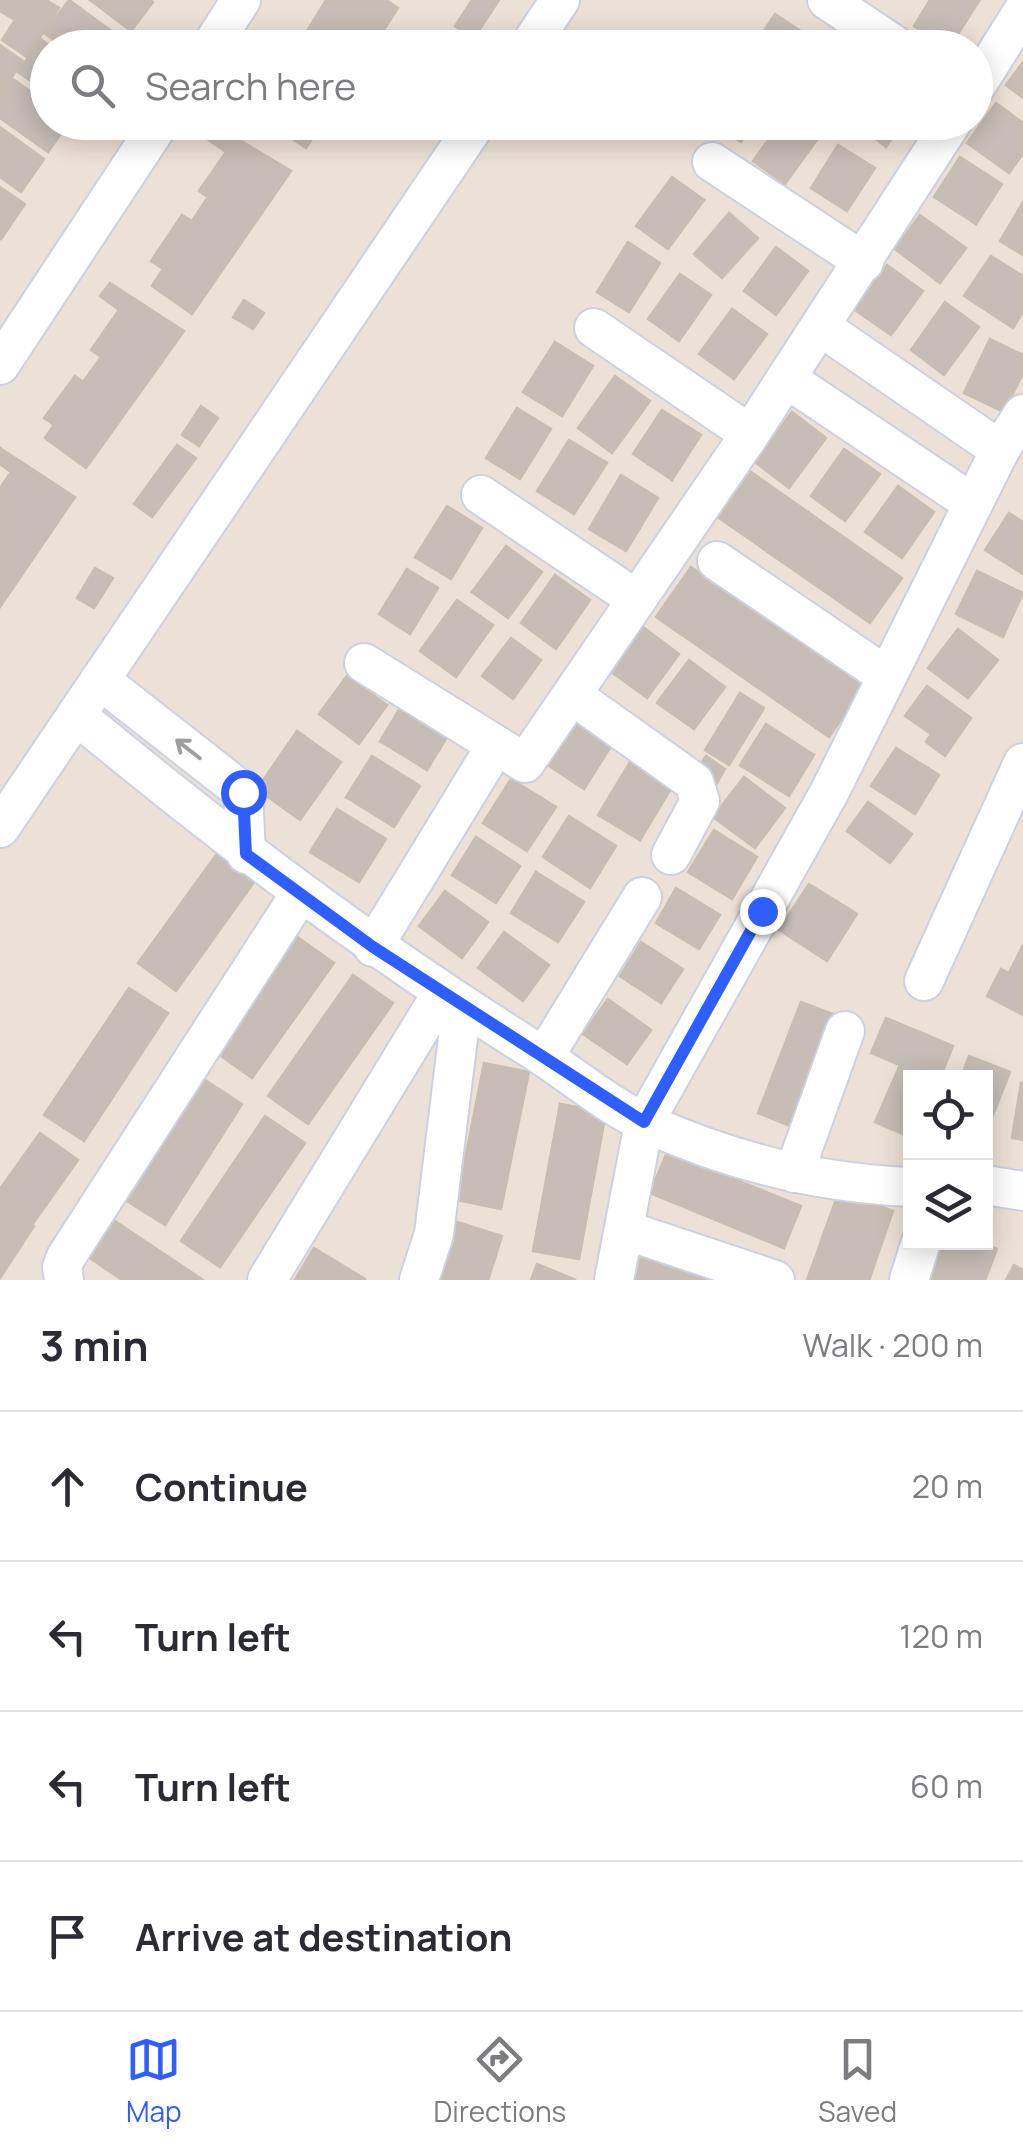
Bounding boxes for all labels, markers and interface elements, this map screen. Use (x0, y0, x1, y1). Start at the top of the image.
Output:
search box (30, 30, 993, 140)
icon: search (65, 58, 120, 113)
text: Search here (145, 59, 356, 111)
one-way arrow (175, 738, 201, 760)
route start (221, 770, 267, 816)
route end (740, 889, 786, 935)
map controls (903, 1070, 993, 1250)
button: locate (903, 1070, 993, 1160)
button: layers (903, 1160, 993, 1250)
text: 3 min (40, 1316, 149, 1374)
text: Walk · 200 m (803, 1323, 983, 1367)
icon: ahead (40, 1459, 95, 1514)
text: Continue (135, 1460, 308, 1512)
text: 20 m (912, 1464, 983, 1508)
icon: left (40, 1609, 95, 1664)
text: Turn left (135, 1610, 291, 1662)
text: 120 m (899, 1614, 983, 1658)
icon: left (40, 1759, 95, 1814)
text: Turn left (135, 1760, 291, 1812)
text: 60 m (910, 1764, 983, 1808)
icon: arrive (40, 1909, 95, 1964)
text: Arrive at destination (135, 1910, 512, 1962)
tab: Map (126, 2032, 182, 2130)
tab: Directions (434, 2032, 566, 2130)
tab: Saved (818, 2032, 897, 2130)

